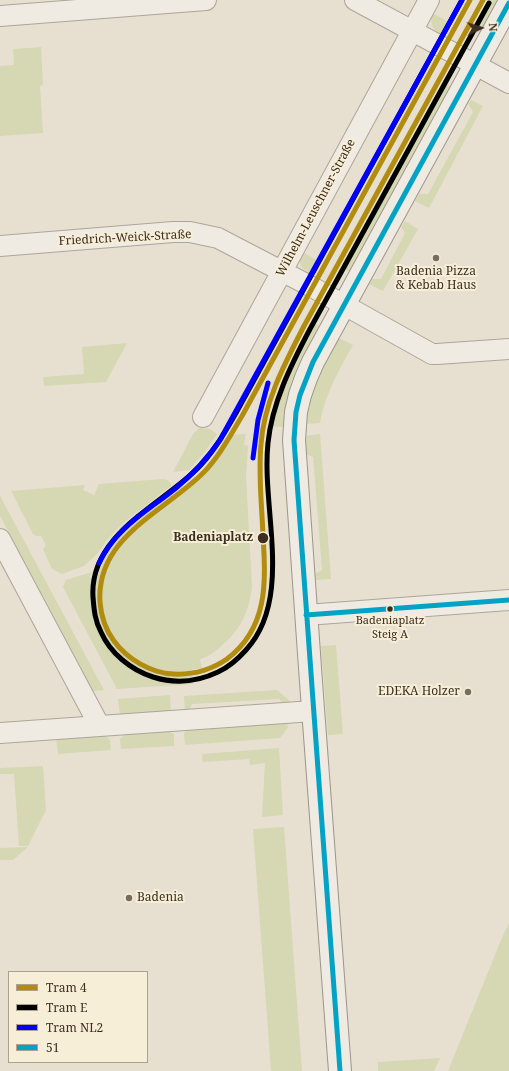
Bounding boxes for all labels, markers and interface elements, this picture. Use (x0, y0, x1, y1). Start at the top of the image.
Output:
north arrow (461, 8, 501, 48)
text: N (486, 22, 501, 32)
street label: Wilhelm-Leuschner-Straße (273, 137, 359, 279)
street label: Friedrich-Weick-Straße (58, 227, 192, 249)
marker: Badenia Pizza & Kebab Haus (431, 253, 441, 263)
place label: Badenia Pizza & Kebab Haus (396, 265, 476, 293)
place label: Badeniaplatz (173, 531, 253, 545)
marker: Badeniaplatz (256, 531, 270, 545)
marker: Badeniaplatz Steig A (385, 604, 395, 614)
place label: Badeniaplatz Steig A (356, 614, 424, 640)
place label: EDEKA Holzer (378, 685, 460, 699)
marker: EDEKA Holzer (463, 687, 473, 697)
place label: Badenia (137, 891, 184, 905)
marker: Badenia (124, 893, 134, 903)
legend (8, 971, 148, 1063)
text: Tram 4 (46, 979, 87, 996)
text: Tram E (46, 999, 87, 1016)
text: Tram NL2 (46, 1019, 103, 1036)
text: 51 (46, 1039, 59, 1056)

